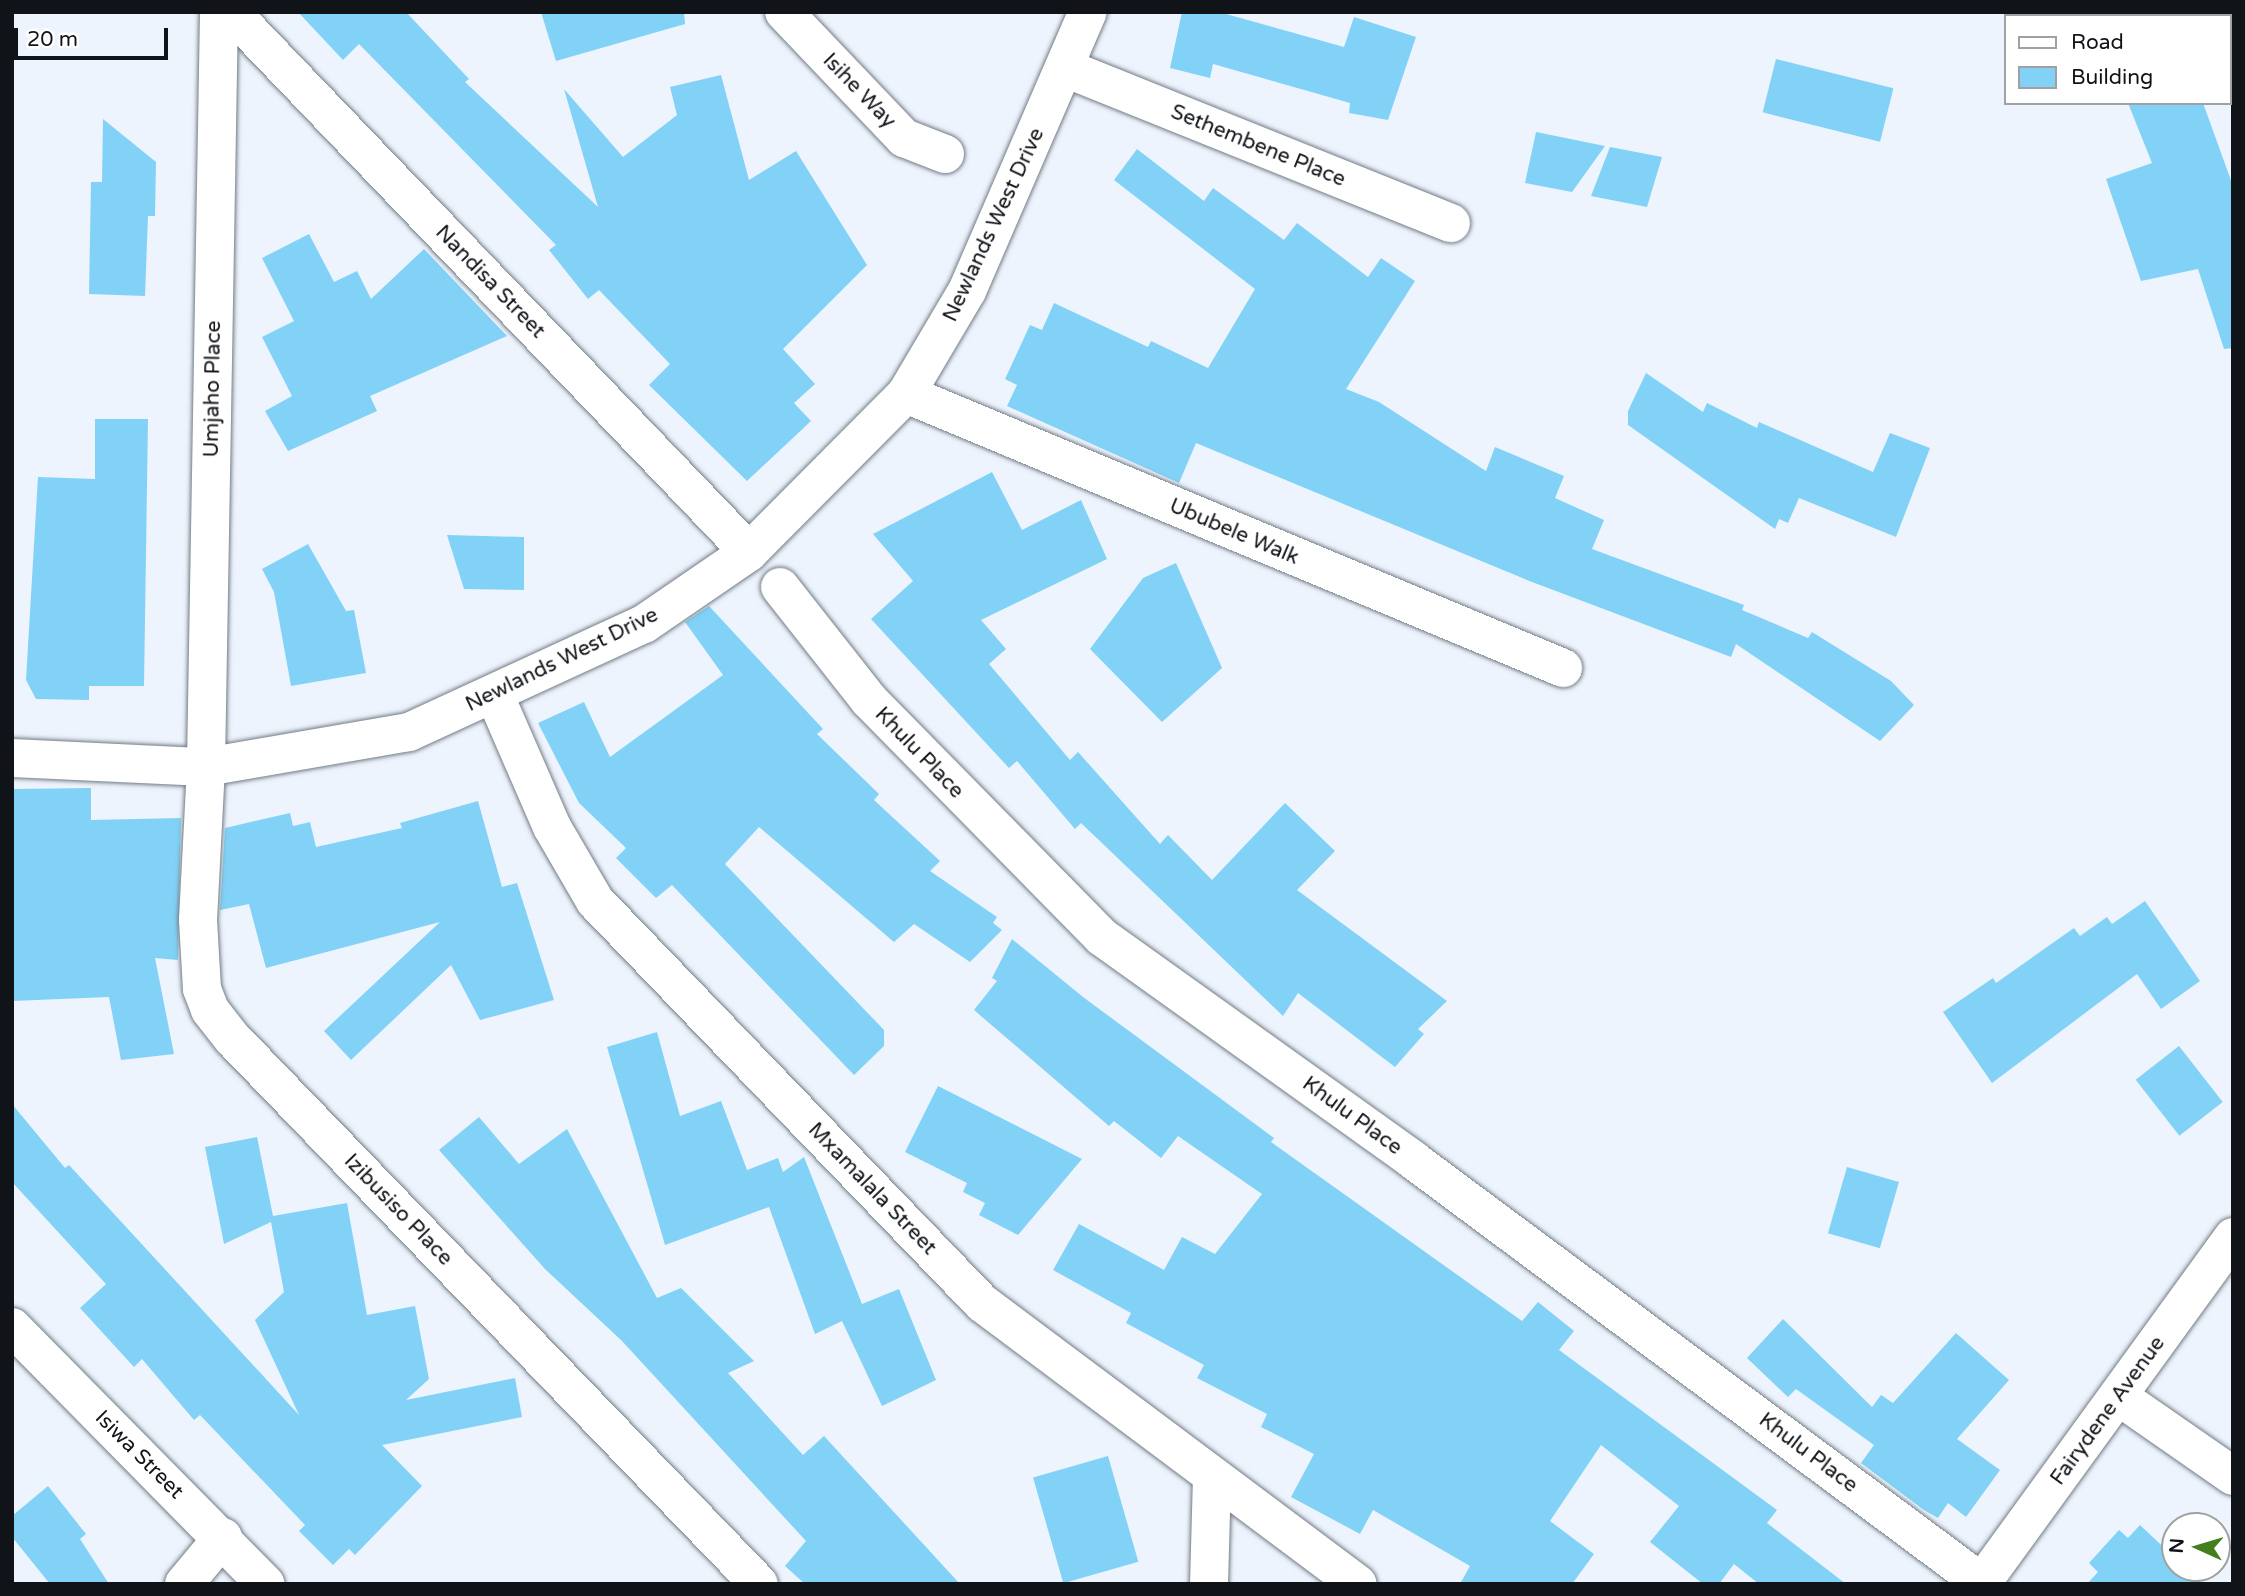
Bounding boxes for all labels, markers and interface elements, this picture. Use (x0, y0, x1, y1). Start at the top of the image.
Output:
scale bar (18, 14, 172, 58)
legend (2004, 14, 2231, 105)
text: 20 m (27, 27, 78, 52)
text: Road (2071, 30, 2124, 55)
street label: Isihe Way (817, 48, 901, 134)
text: Building (2071, 65, 2153, 90)
street label: Sethembene Place (1167, 99, 1349, 193)
street label: Newlands West Drive (938, 124, 1050, 326)
street label: Nandisa Street (430, 220, 550, 344)
street label: Umjaho Place (199, 320, 227, 458)
street label: Ububele Walk (1165, 493, 1303, 571)
street label: Newlands West Drive (462, 602, 662, 718)
street label: Khulu Place (869, 702, 969, 804)
street label: Khulu Place (1297, 1071, 1407, 1161)
street label: Mxamalala Street (802, 1118, 942, 1260)
street label: Izibusiso Place (338, 1149, 458, 1271)
street label: Fairydene Avenue (2046, 1332, 2170, 1490)
street label: Isiwa Street (89, 1405, 189, 1505)
street label: Khulu Place (1754, 1408, 1862, 1498)
north arrow (2161, 1512, 2231, 1582)
text: N (2166, 1537, 2189, 1554)

